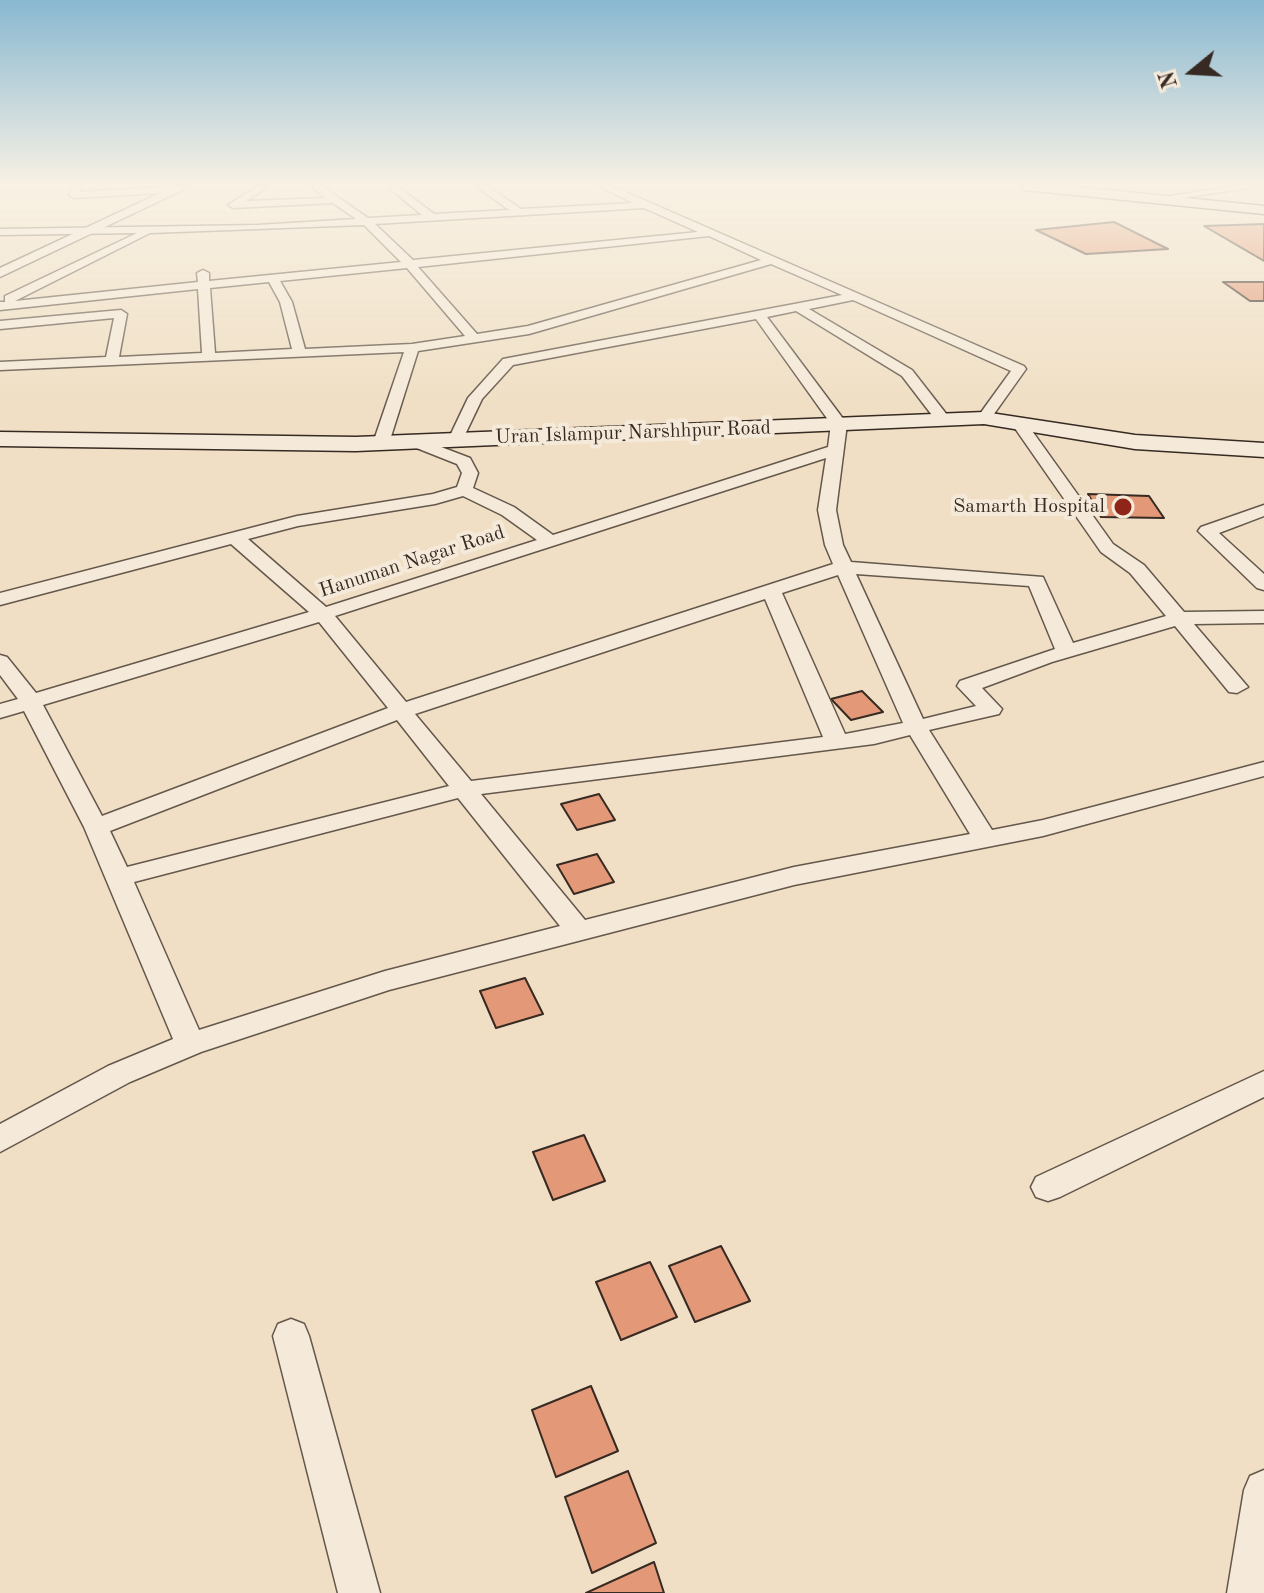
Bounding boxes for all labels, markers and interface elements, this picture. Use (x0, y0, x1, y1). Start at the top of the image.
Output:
north arrow (1152, 32, 1232, 112)
text: N (1156, 68, 1182, 91)
street label: Uran Islampur Narshhpur Road (495, 416, 771, 450)
place label: Samarth Hospital (953, 495, 1105, 519)
marker: Samarth Hospital (1112, 496, 1134, 518)
street label: Hanuman Nagar Road (316, 521, 508, 603)

